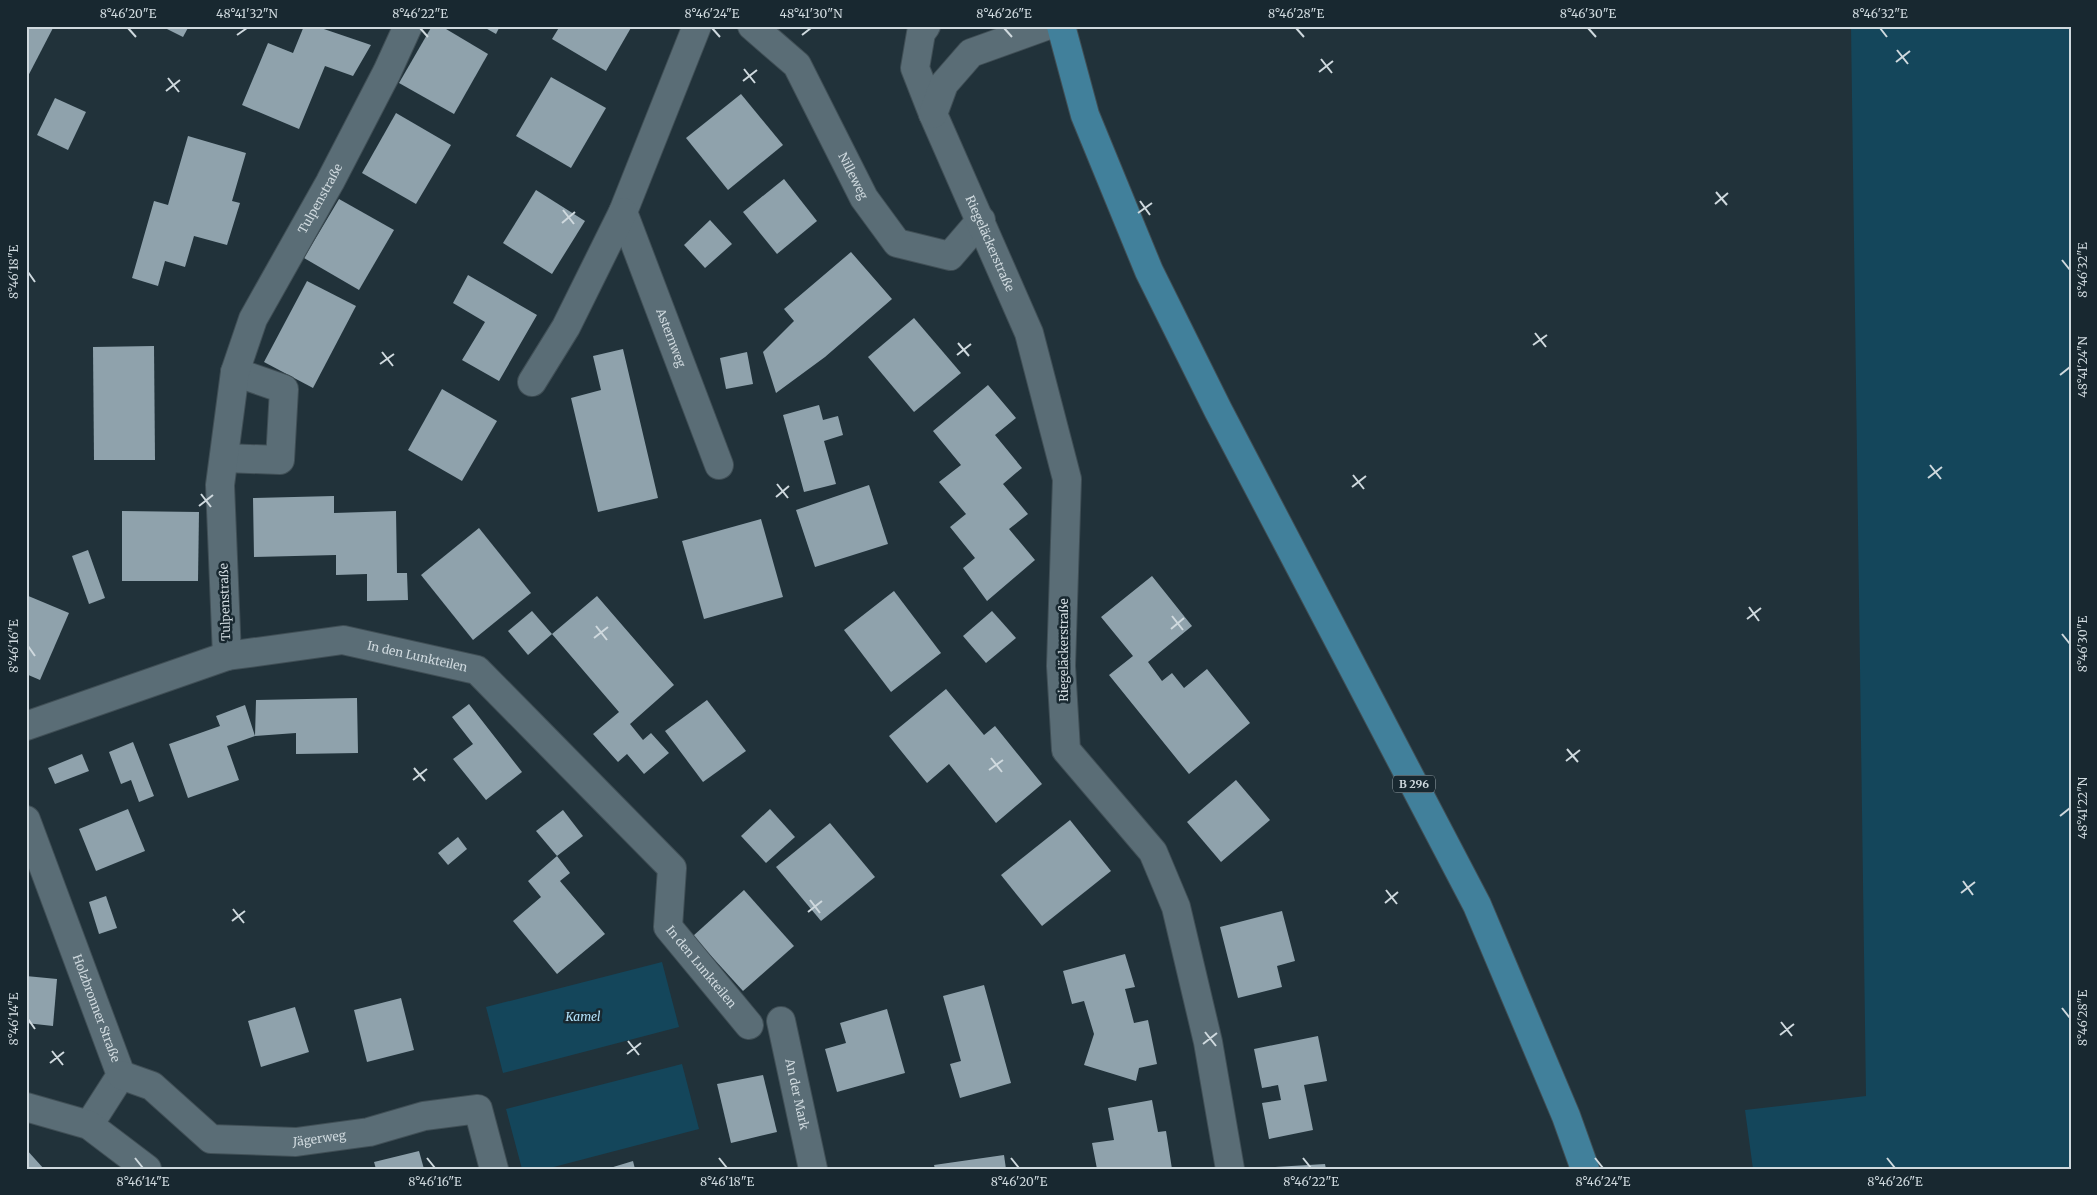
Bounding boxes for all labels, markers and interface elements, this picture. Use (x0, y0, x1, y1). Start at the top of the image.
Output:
text: 8°46'20"E (100, 6, 157, 21)
text: 48°41'32"N (216, 6, 279, 21)
text: 8°46'22"E (392, 6, 448, 21)
text: 8°46'24"E (685, 6, 740, 21)
text: 48°41'30"N (780, 6, 843, 21)
text: 8°46'26"E (976, 6, 1032, 21)
text: 8°46'28"E (1268, 6, 1324, 21)
text: 8°46'30"E (1560, 6, 1617, 21)
text: 8°46'32"E (1852, 6, 1908, 21)
street label: Nilleweg (835, 150, 872, 203)
street label: Tulpenstraße (294, 161, 345, 236)
street label: Riegeläckerstraße (963, 193, 1018, 294)
text: 8°46'32"E (2075, 242, 2090, 298)
text: 8°46'18"E (6, 245, 21, 299)
street label: Asternweg (653, 305, 690, 370)
text: 48°41'24"N (2075, 336, 2090, 398)
street label: Tulpenstraße (216, 563, 233, 641)
street label: Riegeläckerstraße (1056, 598, 1071, 702)
text: 8°46'30"E (2075, 615, 2090, 672)
text: 8°46'16"E (6, 619, 21, 673)
street label: In den Lunkteilen (366, 638, 469, 675)
road number: B 296 (1393, 776, 1435, 792)
text: 48°41'22"N (2075, 776, 2090, 839)
street label: In den Lunkteilen (663, 922, 740, 1011)
street label: Holzbronner Straße (70, 952, 124, 1064)
text: 8°46'28"E (2075, 990, 2090, 1046)
text: 8°46'14"E (6, 992, 21, 1045)
park label: Kamel (564, 1009, 601, 1024)
street label: An der Mark (782, 1056, 812, 1131)
street label: Jägerweg (292, 1127, 348, 1149)
text: 8°46'14"E (117, 1174, 170, 1189)
text: 8°46'16"E (408, 1174, 462, 1189)
text: 8°46'18"E (700, 1174, 754, 1189)
text: 8°46'20"E (991, 1174, 1048, 1189)
text: 8°46'22"E (1283, 1174, 1339, 1189)
text: 8°46'24"E (1576, 1174, 1631, 1189)
text: 8°46'26"E (1867, 1174, 1923, 1189)

